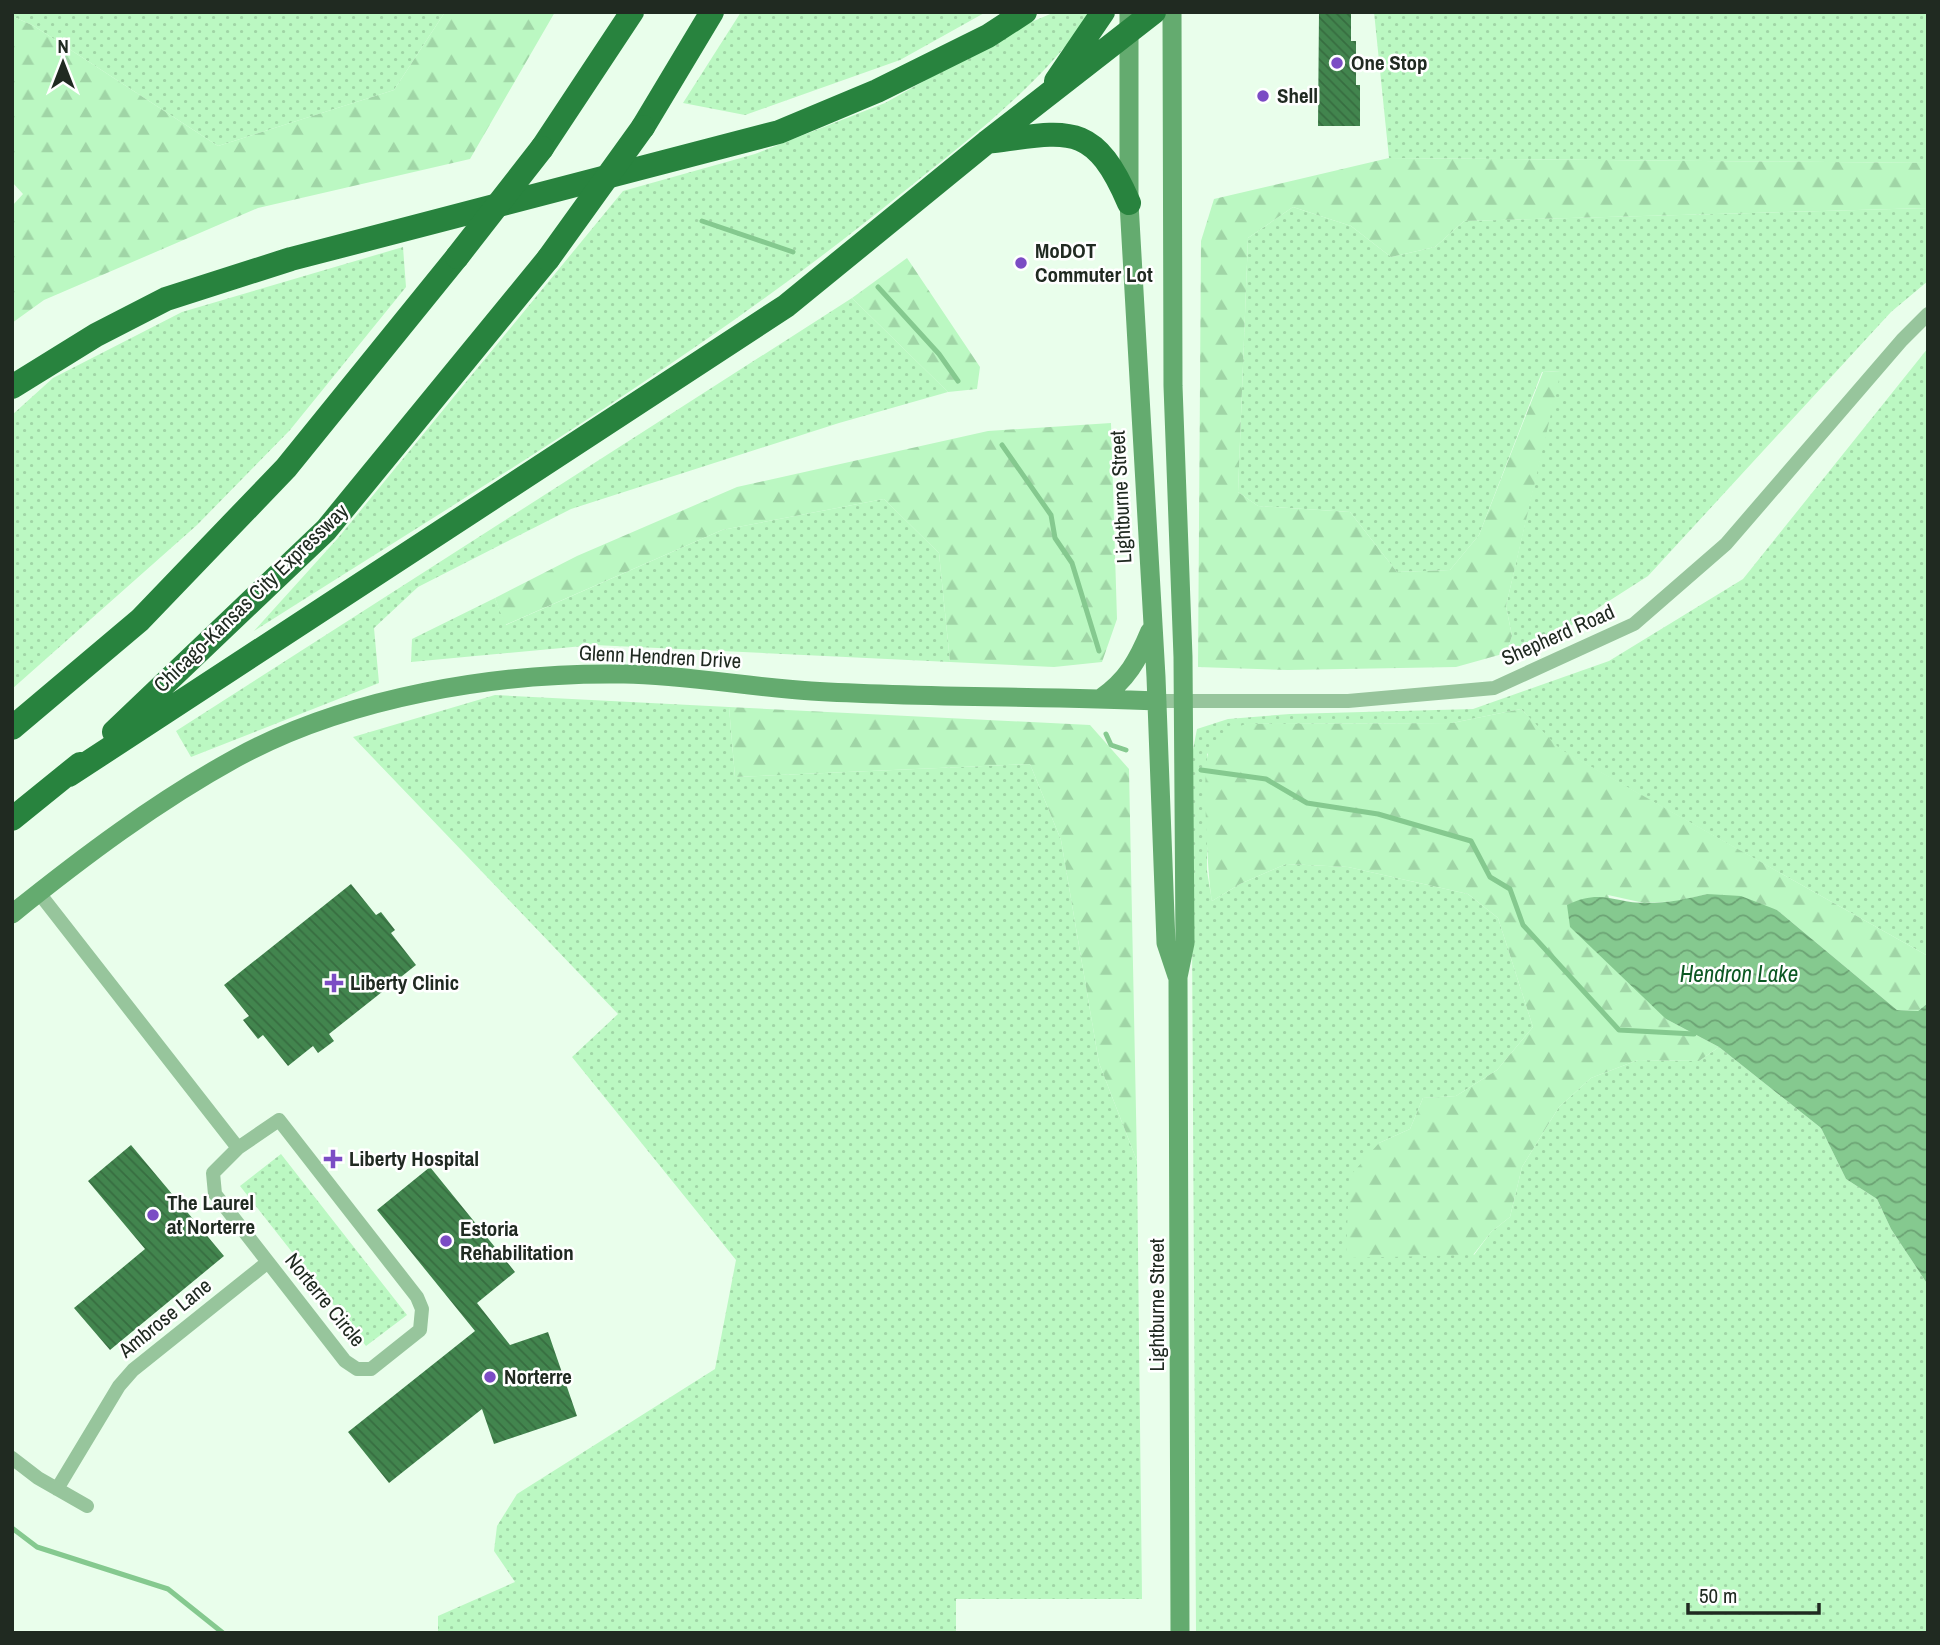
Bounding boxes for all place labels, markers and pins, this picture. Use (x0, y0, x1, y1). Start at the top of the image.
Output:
place label: One Stop (1351, 48, 1428, 77)
marker: One Stop (1329, 55, 1345, 71)
place label: Shell (1277, 81, 1318, 110)
marker: Shell (1255, 88, 1271, 104)
place label: MoDOT Commuter Lot (1035, 236, 1153, 289)
marker: MoDOT Commuter Lot (1013, 255, 1029, 271)
place label: Liberty Clinic (350, 968, 459, 997)
marker: Liberty Clinic (324, 973, 344, 993)
place label: Liberty Hospital (349, 1144, 479, 1173)
marker: Liberty Hospital (323, 1149, 343, 1169)
place label: The Laurel at Norterre (167, 1188, 255, 1241)
marker: The Laurel at Norterre (145, 1207, 161, 1223)
place label: Estoria Rehabilitation (460, 1214, 574, 1267)
marker: Estoria Rehabilitation (438, 1233, 454, 1249)
place label: Norterre (504, 1362, 572, 1391)
marker: Norterre (482, 1369, 498, 1385)

